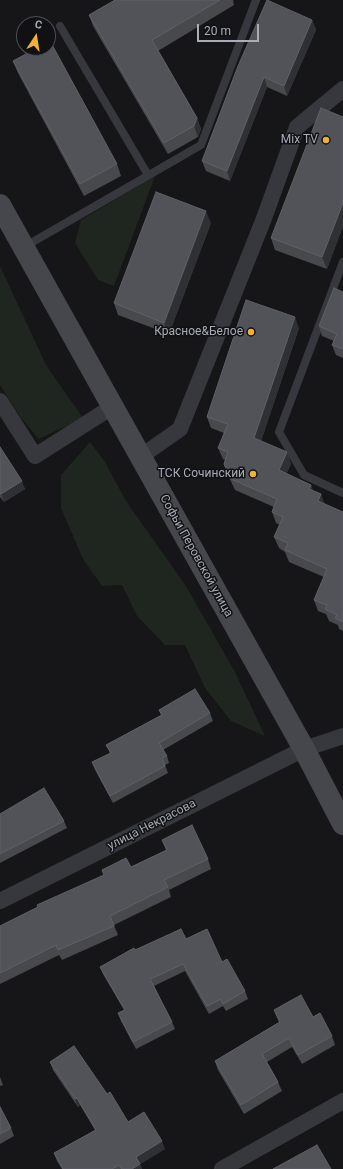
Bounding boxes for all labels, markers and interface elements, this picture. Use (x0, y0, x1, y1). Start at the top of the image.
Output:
north arrow (16, 16, 56, 56)
scale bar (199, 16, 261, 42)
text: С (34, 18, 43, 32)
text: 20 m (204, 24, 231, 38)
place label: Mix TV (281, 133, 318, 147)
marker: Mix TV (321, 135, 331, 145)
place label: Красное&Белое (154, 325, 243, 339)
marker: Красное&Белое (246, 327, 256, 337)
place label: ТСК Сочинский (158, 467, 245, 481)
marker: ТСК Сочинский (248, 469, 258, 479)
street label: Софьи Перовской улица (156, 492, 236, 620)
street label: улица Некрасова (105, 797, 199, 853)

